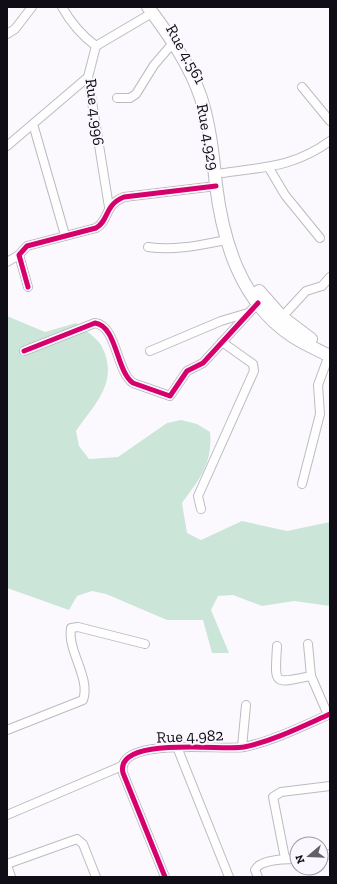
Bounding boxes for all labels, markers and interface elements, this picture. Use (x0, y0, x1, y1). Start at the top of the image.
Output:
street label: Rue 4.561 (162, 21, 210, 87)
street label: Rue 4.996 (81, 77, 109, 147)
street label: Rue 4.929 (193, 102, 223, 172)
street label: Rue 4.982 (156, 725, 224, 747)
north arrow (289, 836, 329, 876)
text: N (292, 852, 308, 865)

